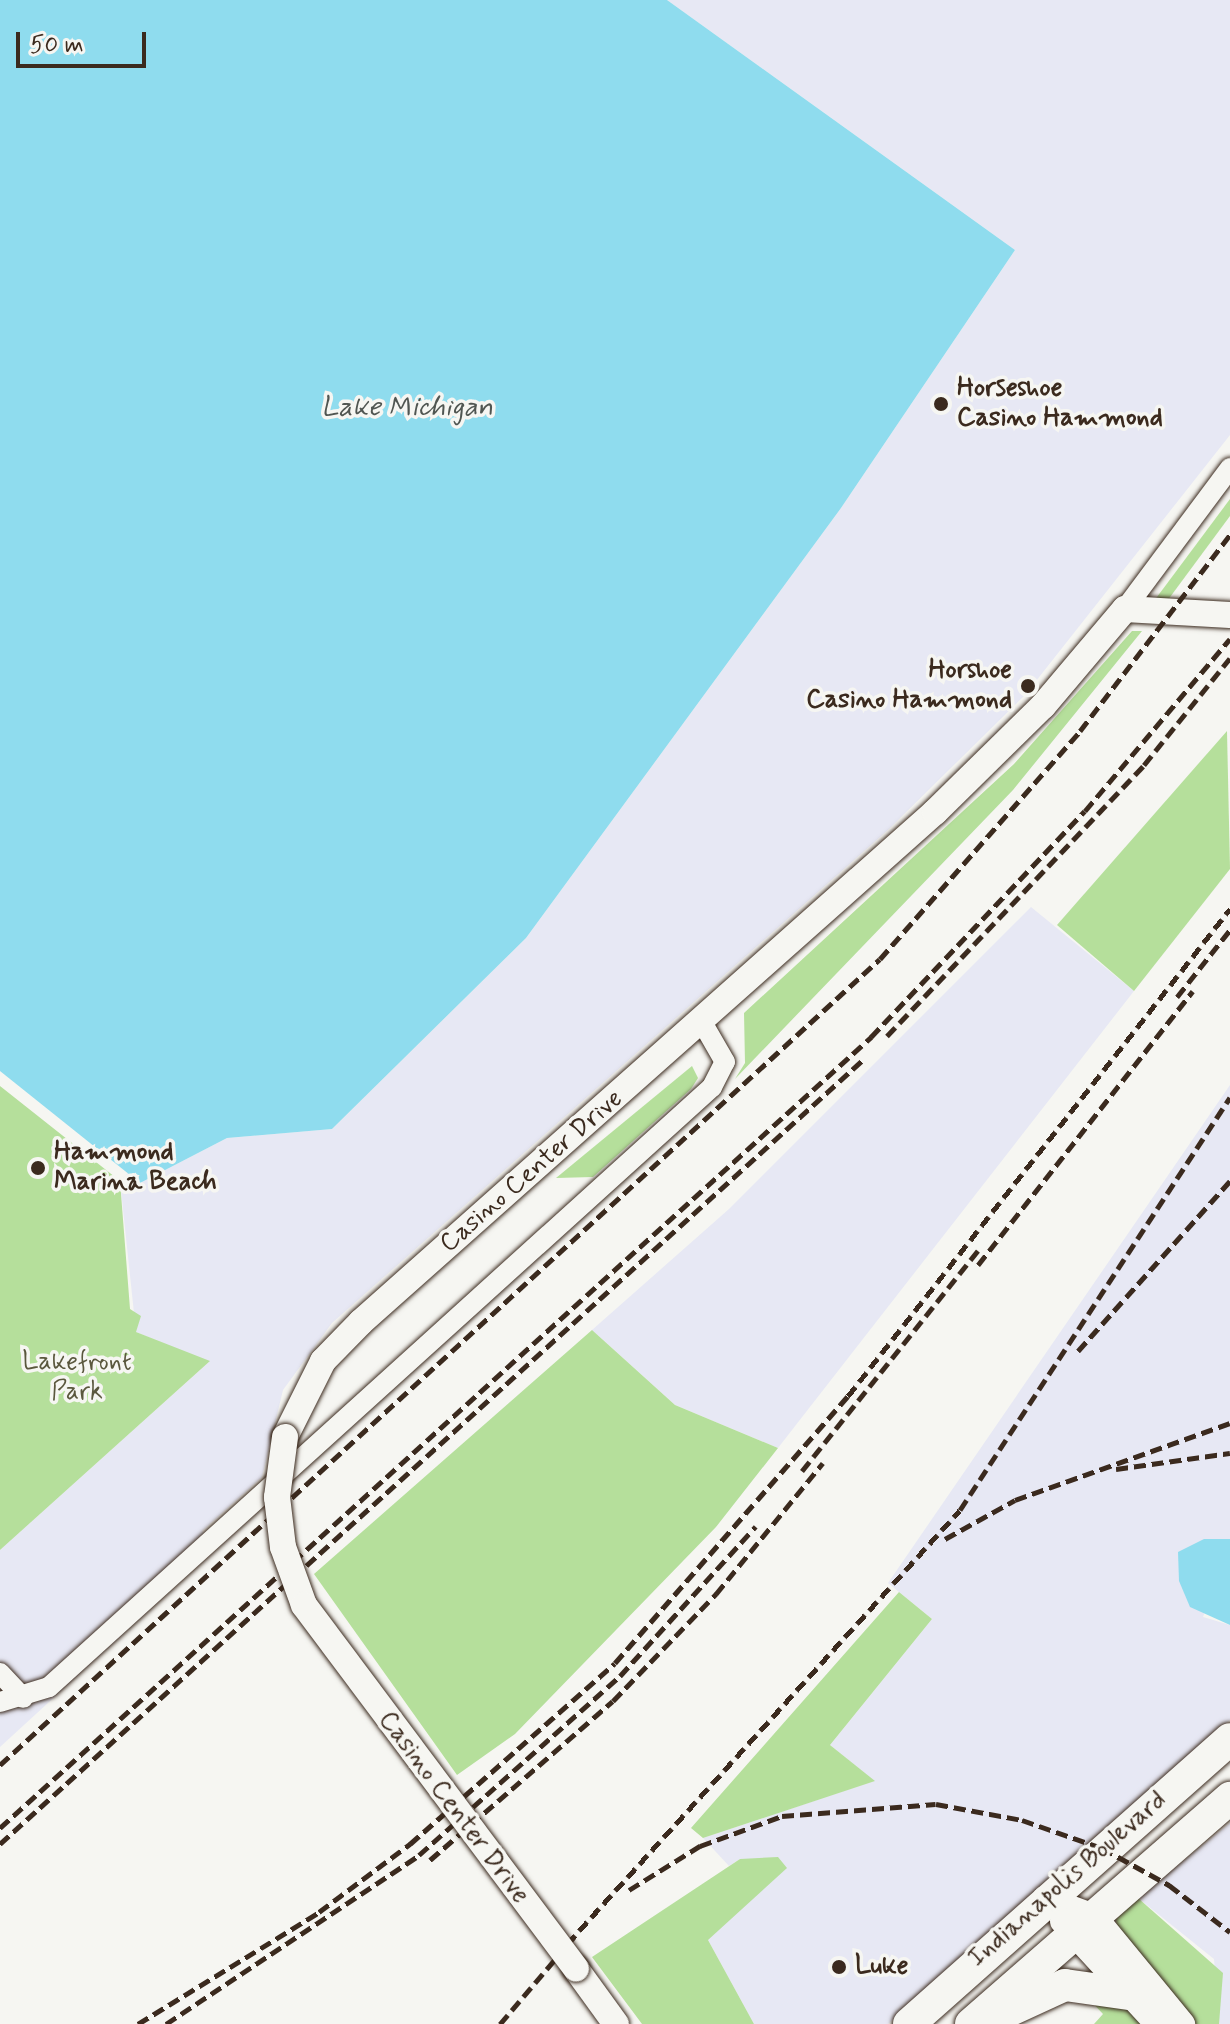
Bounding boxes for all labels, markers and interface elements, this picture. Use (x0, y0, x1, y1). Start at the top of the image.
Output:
scale bar (20, 16, 150, 66)
text: 50 m (30, 30, 84, 61)
place label: Horseshoe Casino Hammond (957, 373, 1163, 434)
water label: Lake Michigan (320, 391, 494, 425)
marker: Horseshoe Casino Hammond (932, 395, 950, 413)
place label: Horshoe Casino Hammond (806, 655, 1012, 716)
marker: Horshoe Casino Hammond (1019, 677, 1037, 695)
street label: Casino Center Drive (435, 1084, 629, 1260)
place label: Hammond Marina Beach (54, 1137, 217, 1198)
marker: Hammond Marina Beach (29, 1159, 47, 1177)
park label: Lakefront Park (22, 1347, 132, 1408)
street label: Casino Center Drive (371, 1706, 535, 1910)
street label: Indianapolis Boulevard (962, 1785, 1174, 1975)
place label: Luke (855, 1951, 908, 1983)
marker: Luke (830, 1958, 848, 1976)

